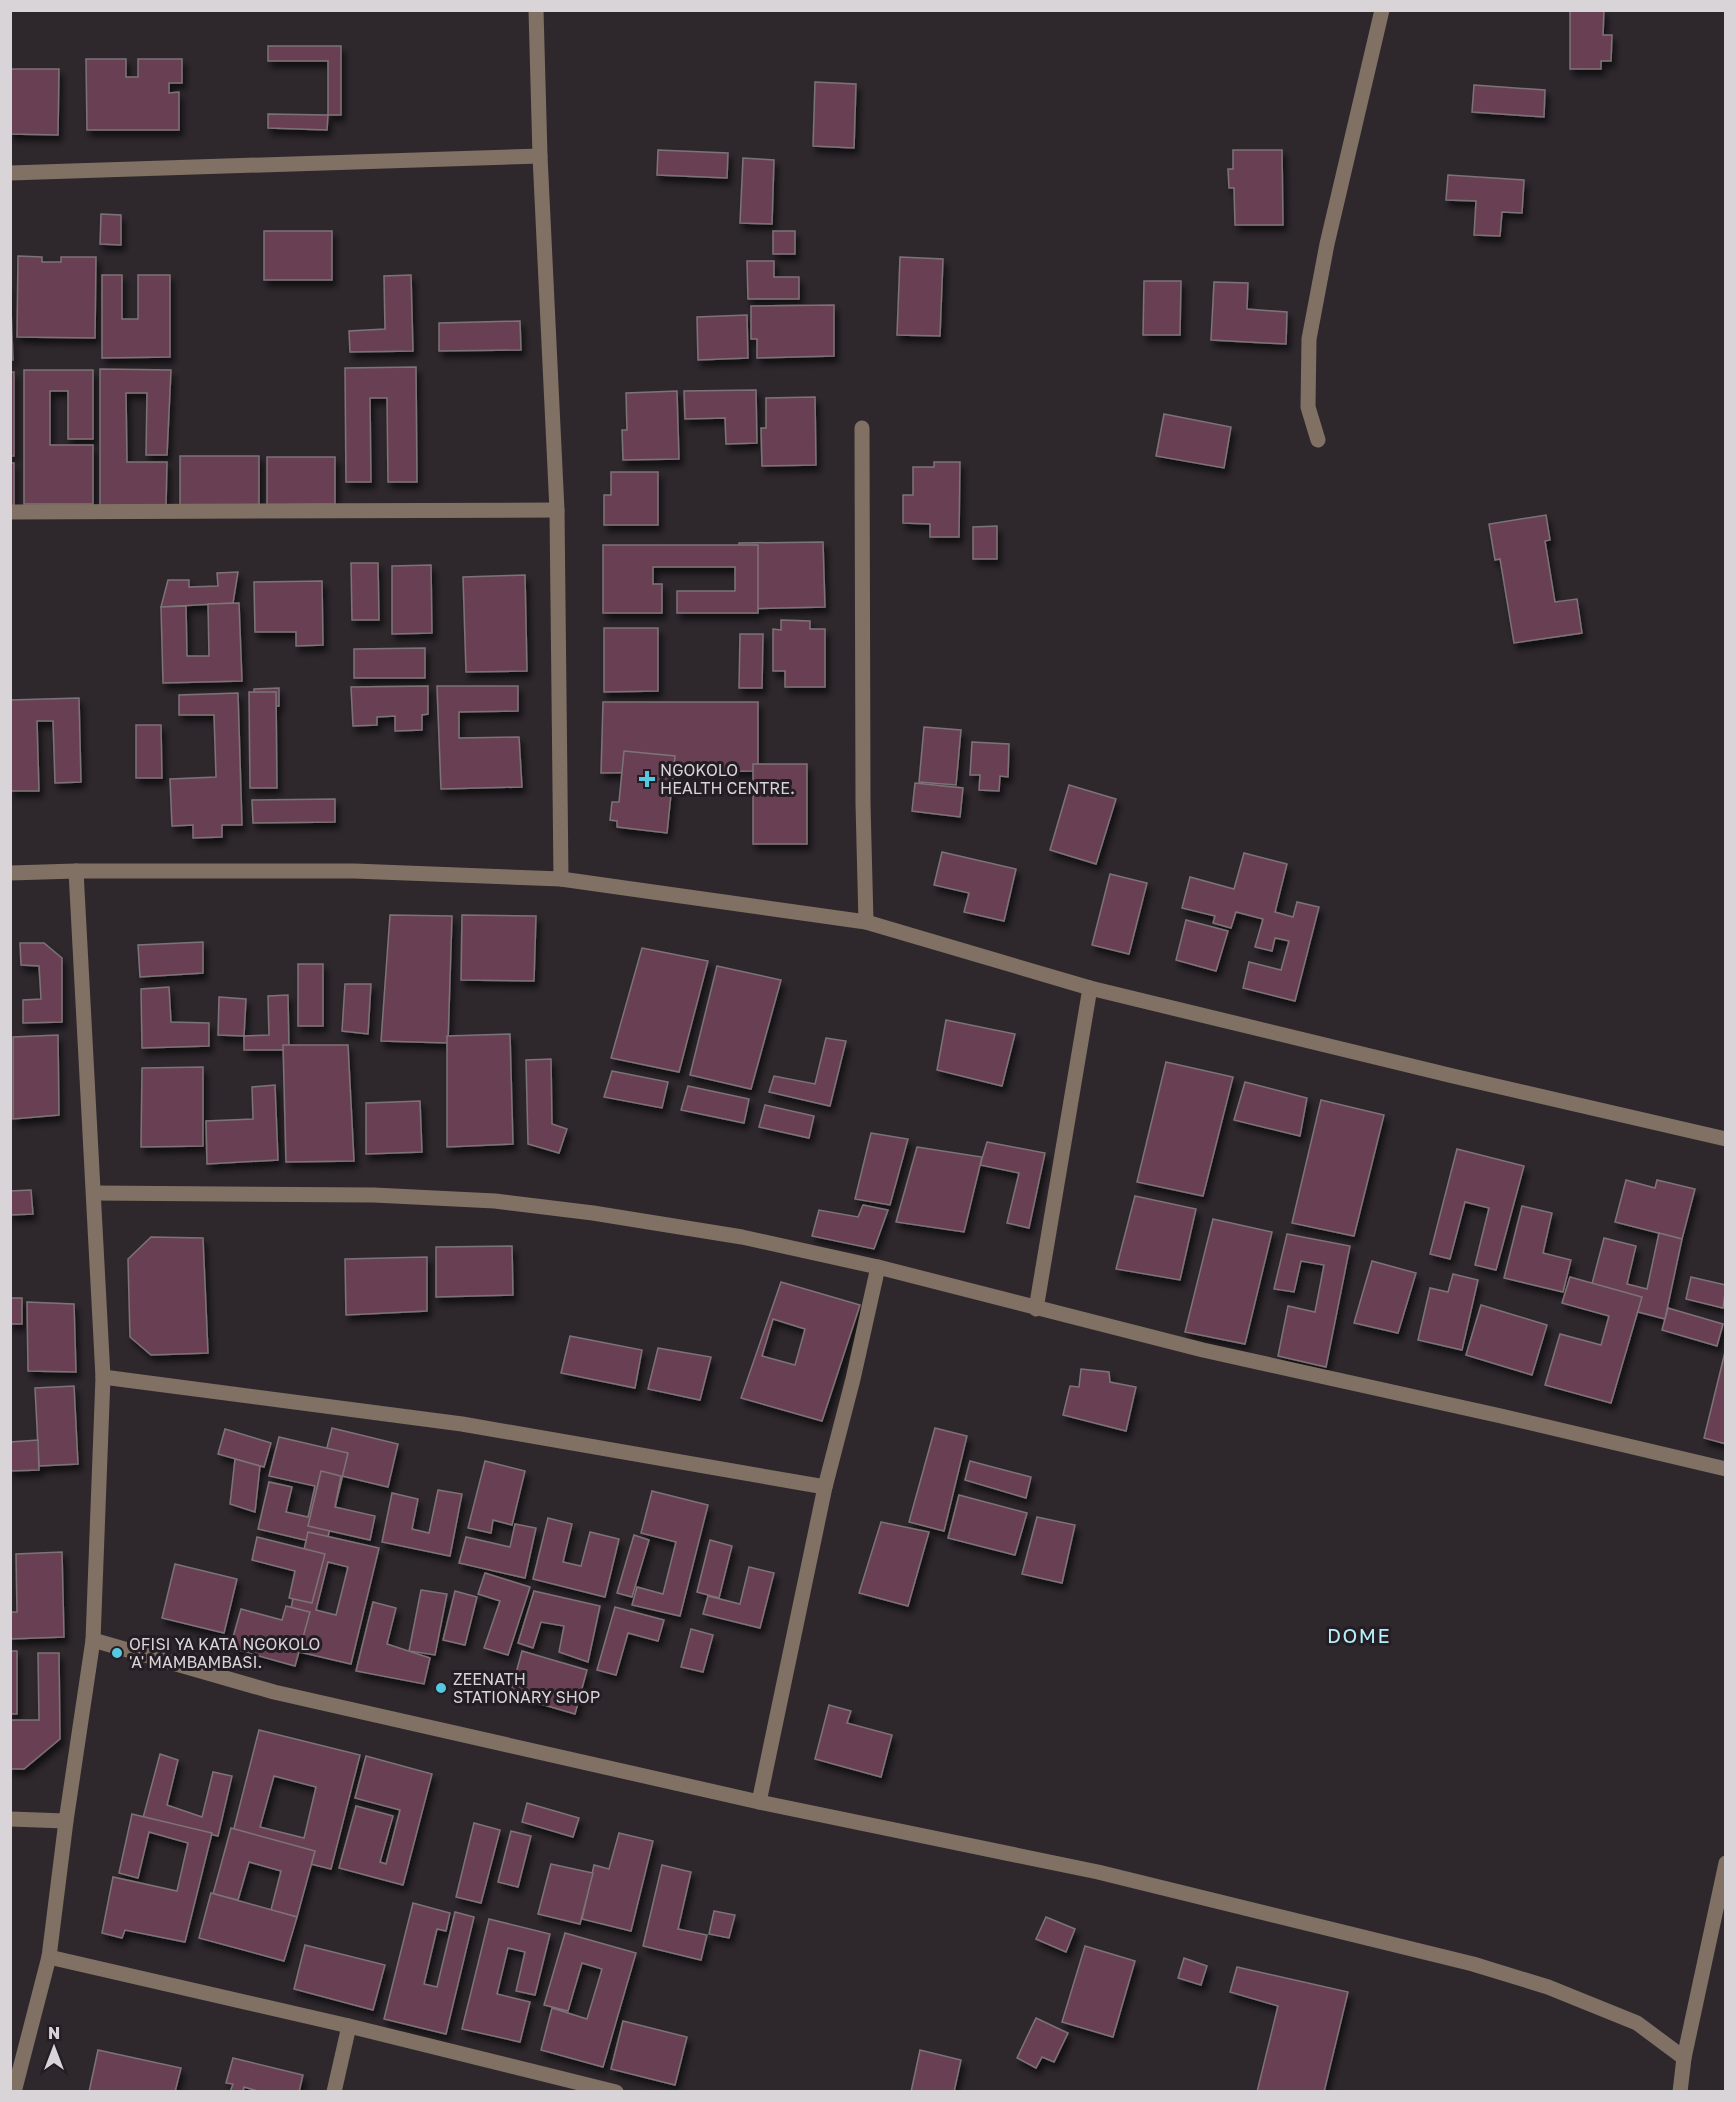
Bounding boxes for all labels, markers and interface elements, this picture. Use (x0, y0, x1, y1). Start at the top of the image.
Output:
place label: NGOKOLO HEALTH CENTRE. (660, 760, 795, 798)
marker: NGOKOLO HEALTH CENTRE. (638, 770, 656, 788)
district label: DOME (1327, 1623, 1391, 1647)
place label: OFISI YA KATA NGOKOLO 'A' MAMBAMBASI. (129, 1634, 320, 1672)
marker: OFISI YA KATA NGOKOLO 'A' MAMBAMBASI. (110, 1646, 124, 1660)
place label: ZEENATH STATIONARY SHOP (453, 1669, 600, 1707)
marker: ZEENATH STATIONARY SHOP (434, 1681, 448, 1695)
north arrow (24, 2018, 84, 2078)
text: N (48, 2023, 60, 2043)

